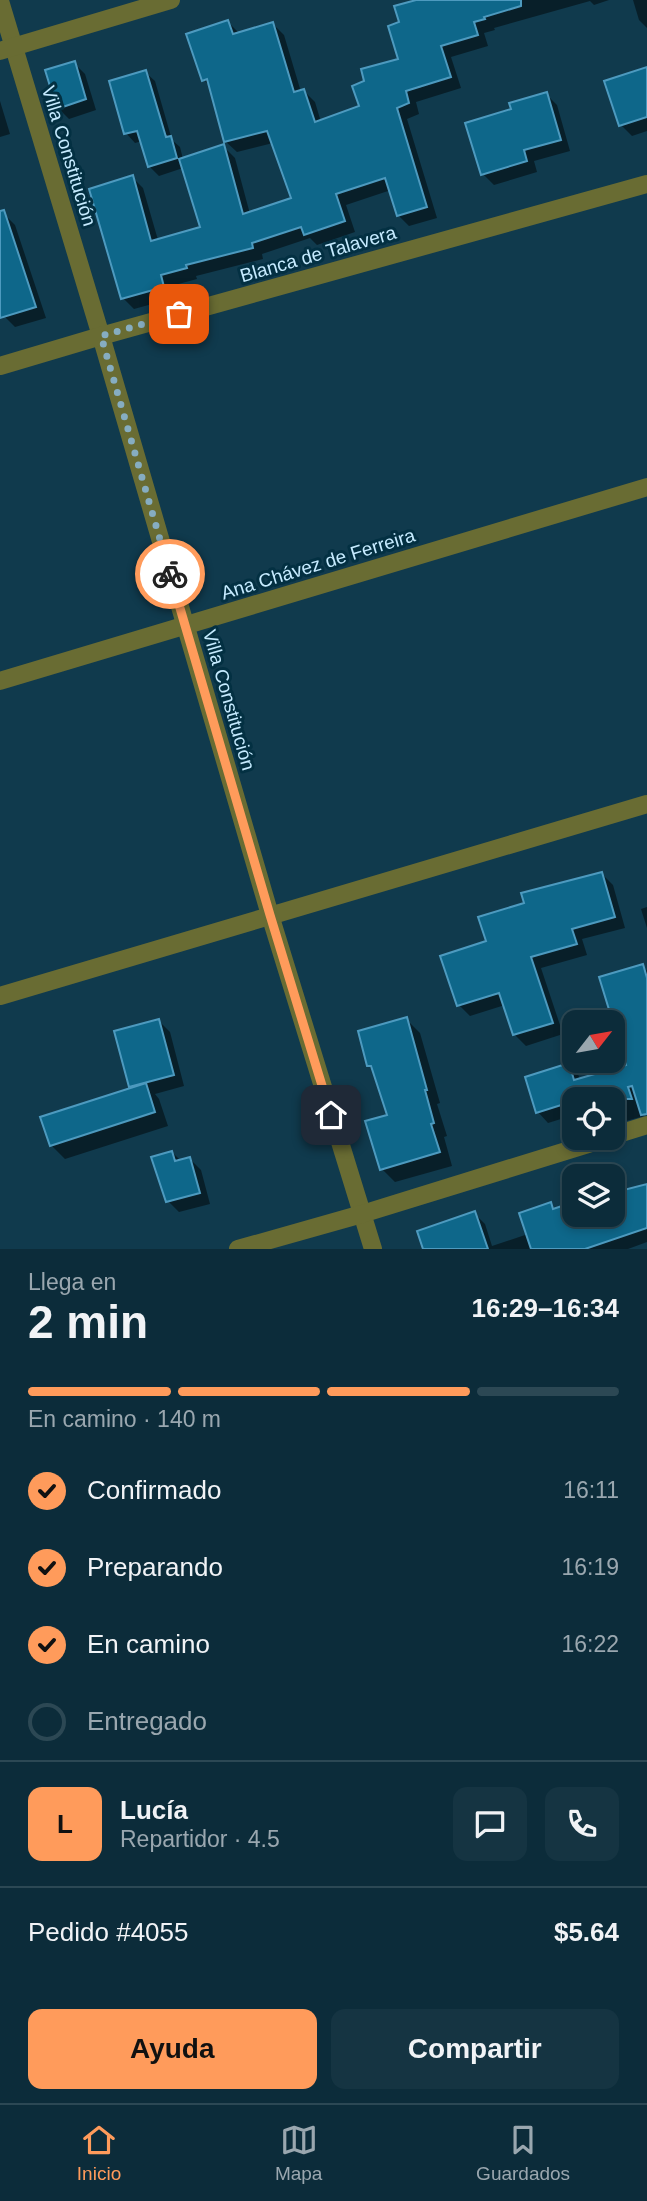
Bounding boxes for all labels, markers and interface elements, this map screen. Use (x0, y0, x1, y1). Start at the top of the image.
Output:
street label: Villa Constitución (38, 83, 100, 229)
street label: Blanca de Talavera (238, 222, 399, 286)
pin (149, 284, 209, 344)
icon: bag (160, 295, 198, 333)
street label: Ana Chávez de Ferreira (218, 524, 418, 604)
courier (135, 539, 205, 609)
icon: bike (151, 555, 189, 593)
street label: Villa Constitución (199, 627, 259, 773)
north arrow (562, 1010, 625, 1073)
map controls (562, 1010, 625, 1227)
pin (301, 1085, 361, 1145)
button: locate (562, 1087, 625, 1150)
icon: home (312, 1096, 350, 1134)
button: layers (562, 1164, 625, 1227)
text: Llega en (28, 1269, 116, 1295)
text: 16:29–16:34 (472, 1293, 619, 1323)
text: 2 min (28, 1296, 148, 1348)
text: En camino · 140 m (28, 1406, 221, 1432)
icon: check (28, 1472, 66, 1510)
text: Confirmado (87, 1475, 221, 1505)
text: 16:11 (563, 1477, 619, 1503)
icon: check (28, 1549, 66, 1587)
text: Preparando (87, 1552, 223, 1582)
text: 16:19 (561, 1554, 619, 1580)
icon: check (28, 1626, 66, 1664)
text: En camino (87, 1629, 210, 1659)
text: 16:22 (561, 1631, 619, 1657)
text: Entregado (87, 1706, 207, 1736)
button: chat (453, 1787, 527, 1861)
button: phone (545, 1787, 619, 1861)
text: Lucía (120, 1795, 188, 1825)
text: L (57, 1809, 73, 1839)
text: Repartidor · 4.5 (120, 1826, 280, 1852)
text: Pedido #4055 (28, 1917, 188, 1947)
text: $5.64 (554, 1917, 619, 1947)
button: Ayuda (28, 2009, 317, 2089)
button: Compartir (331, 2009, 619, 2089)
tab: Inicio (77, 2121, 121, 2185)
tab: Mapa (275, 2121, 322, 2185)
tab: Guardados (476, 2121, 570, 2185)

